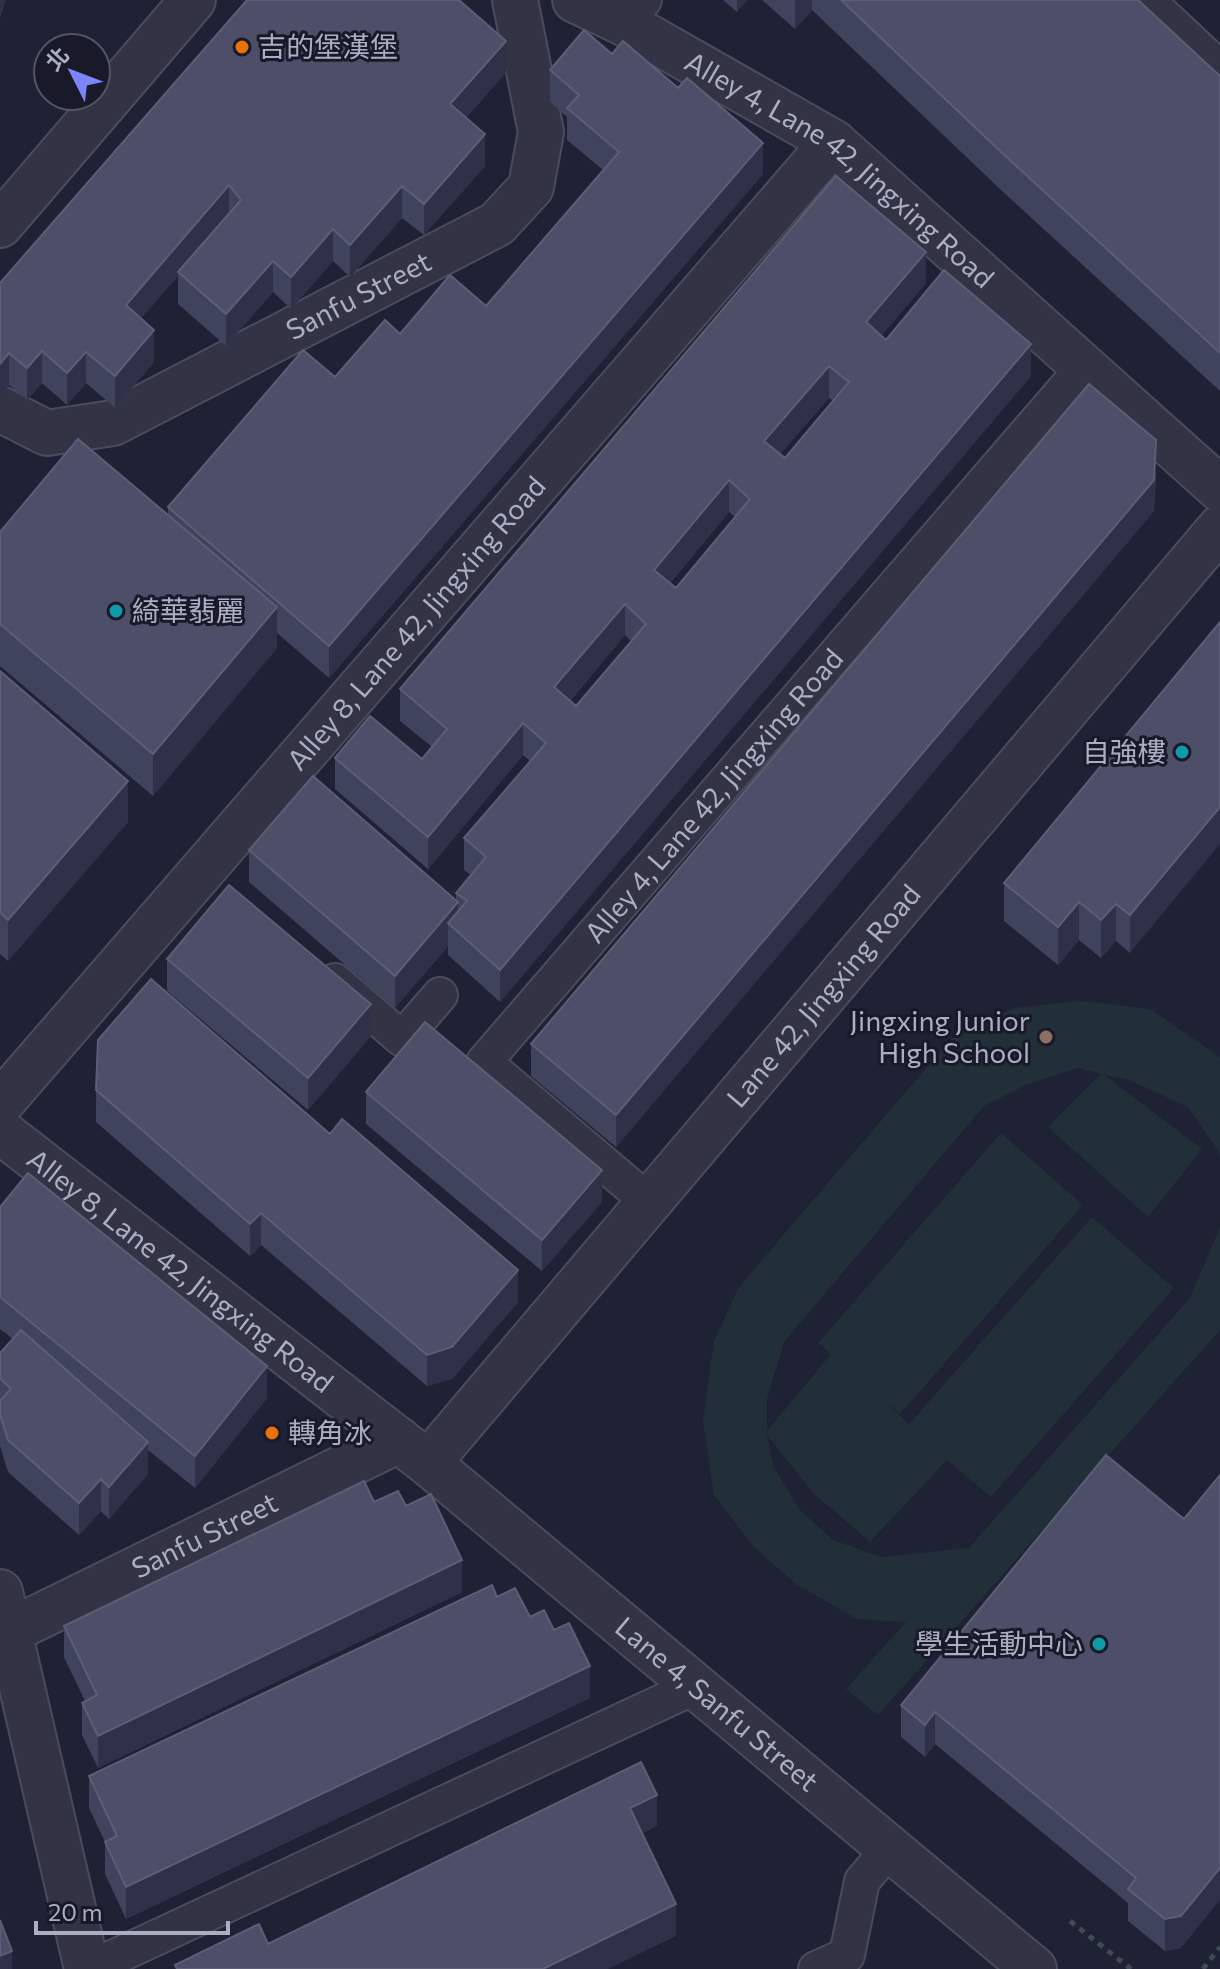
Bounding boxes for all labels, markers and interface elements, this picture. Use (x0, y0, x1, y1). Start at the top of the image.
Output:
place label: 吉的堡漢堡 (258, 29, 398, 63)
north arrow (32, 32, 112, 112)
marker: 吉的堡漢堡 (233, 38, 251, 56)
text: 北 (39, 41, 74, 75)
street label: Alley 4, Lane 42, Jingxing Road (680, 43, 1002, 294)
street label: Sanfu Street (280, 243, 436, 346)
street label: Alley 8, Lane 42, Jingxing Road (279, 469, 552, 776)
place label: 綺華翡麗 (132, 593, 244, 627)
marker: 綺華翡麗 (107, 602, 125, 620)
street label: Alley 4, Lane 42, Jingxing Road (577, 641, 849, 949)
place label: 自強樓 (1082, 734, 1166, 768)
marker: 自強樓 (1173, 743, 1191, 761)
street label: Lane 42, Jingxing Road (719, 877, 927, 1114)
place label: Jingxing Junior High School (850, 1003, 1030, 1069)
marker: Jingxing Junior High School (1037, 1028, 1055, 1046)
street label: Alley 8, Lane 42, Jingxing Road (21, 1141, 340, 1399)
place label: 轉角冰 (288, 1415, 372, 1449)
marker: 轉角冰 (263, 1424, 281, 1442)
street label: Sanfu Street (126, 1484, 283, 1585)
street label: Lane 4, Sanfu Street (609, 1609, 826, 1798)
place label: 學生活動中心 (915, 1626, 1083, 1660)
marker: 學生活動中心 (1090, 1635, 1108, 1653)
scale bar (36, 1885, 228, 1935)
text: 20 m (48, 1897, 102, 1926)

